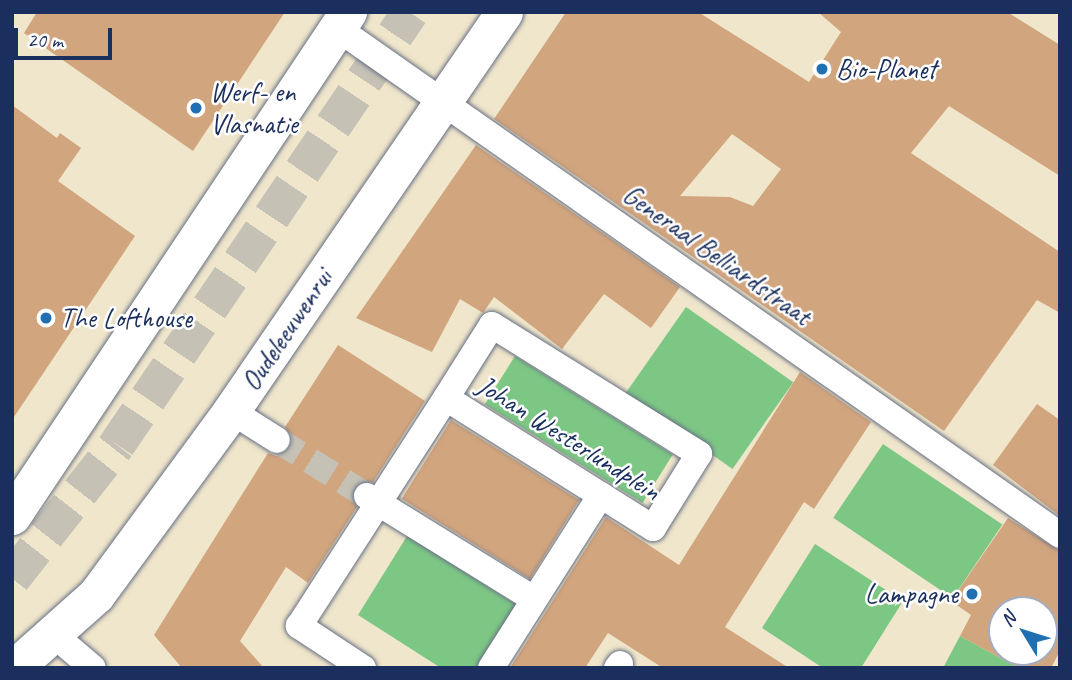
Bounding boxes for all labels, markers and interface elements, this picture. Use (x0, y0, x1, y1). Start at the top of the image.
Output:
scale bar (18, 14, 116, 58)
text: 20 m (27, 27, 63, 53)
place label: Bio-Planet (836, 52, 936, 86)
marker: Bio-Planet (814, 61, 830, 77)
place label: Werf- en Vlasnatie (210, 75, 298, 141)
marker: Werf- en Vlasnatie (188, 100, 204, 116)
street label: Generaal Belliardstraat (616, 177, 818, 333)
street label: Oudeleeuwenrui (234, 263, 340, 397)
place label: The Lofthouse (60, 301, 192, 335)
marker: The Lofthouse (38, 310, 54, 326)
street label: Johan Westerlundplein (471, 368, 667, 508)
place label: Lampagne (865, 577, 958, 611)
marker: Lampagne (964, 586, 980, 602)
north arrow (988, 596, 1058, 666)
text: N (995, 607, 1021, 631)

